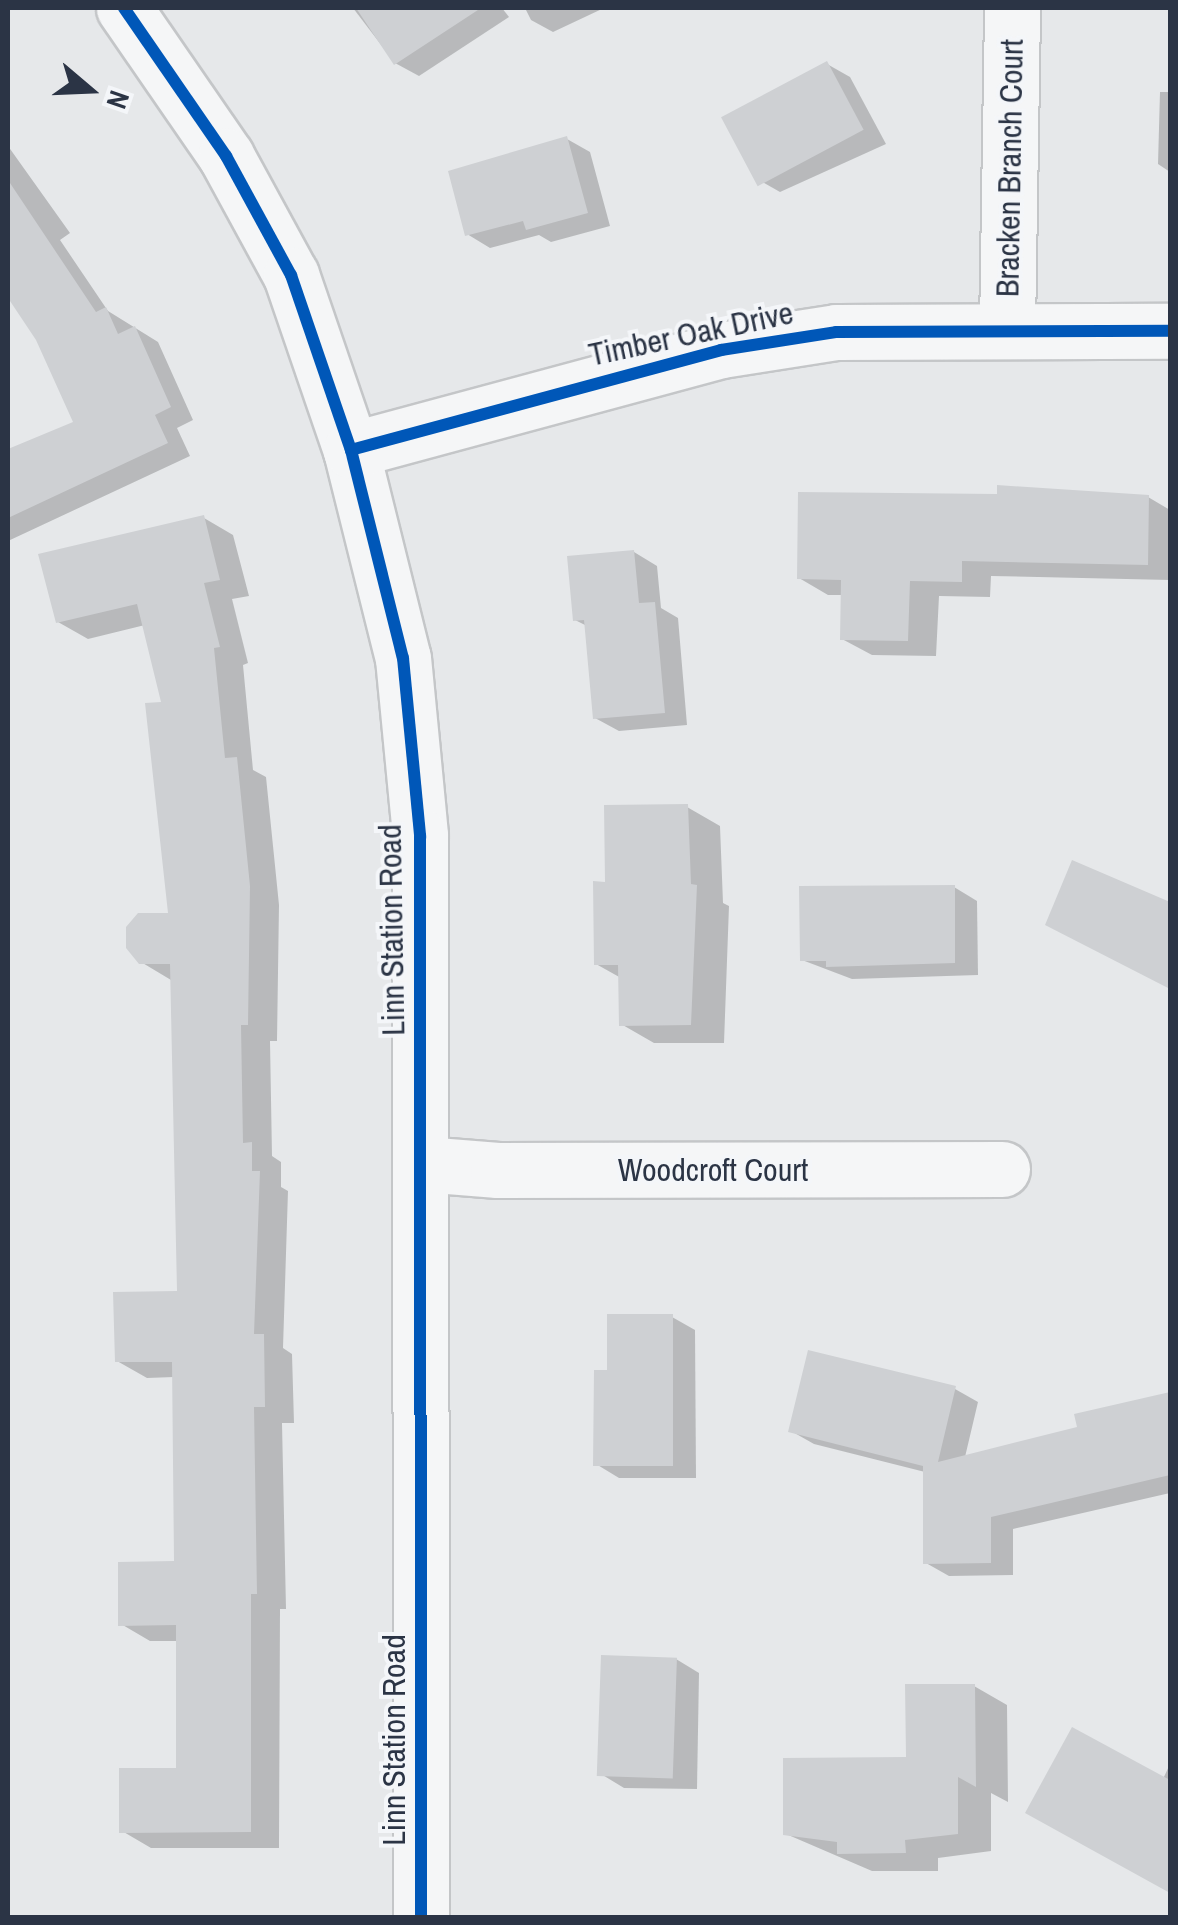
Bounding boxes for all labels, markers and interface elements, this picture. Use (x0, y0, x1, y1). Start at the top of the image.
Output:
street label: Bracken Branch Court (989, 39, 1031, 297)
north arrow (40, 40, 140, 140)
text: N (98, 86, 139, 114)
street label: Timber Oak Drive (585, 294, 797, 374)
street label: Linn Station Road (371, 824, 413, 1036)
street label: Woodcroft Court (618, 1151, 808, 1189)
street label: Linn Station Road (375, 1634, 413, 1846)

